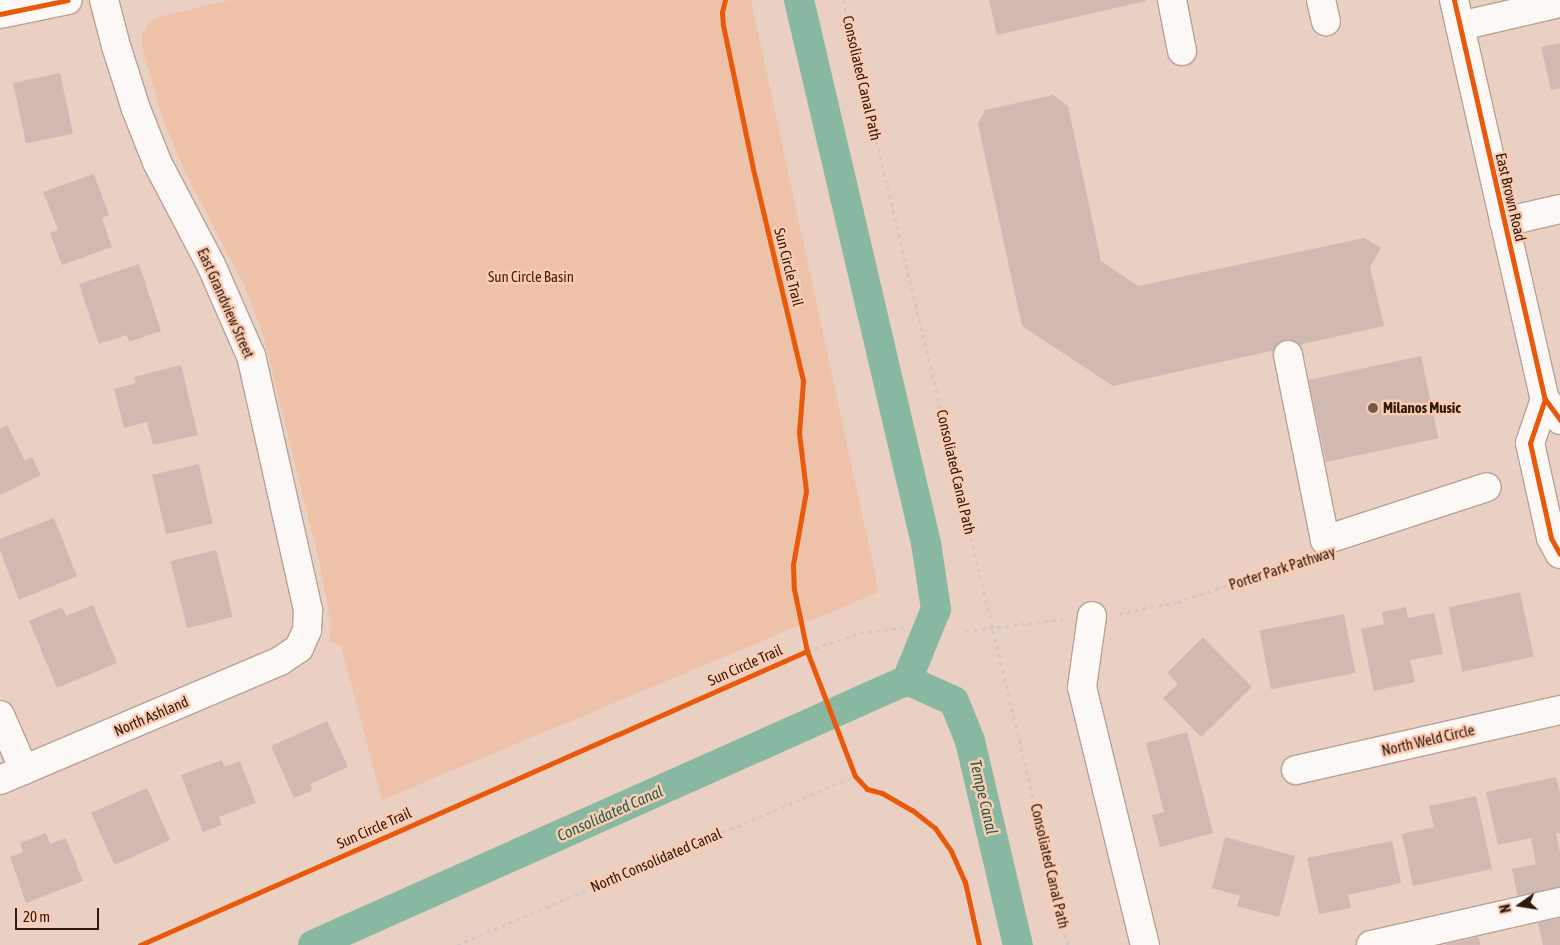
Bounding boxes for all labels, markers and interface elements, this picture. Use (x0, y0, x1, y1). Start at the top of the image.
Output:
street label: Consoliated Canal Path (839, 14, 885, 142)
street label: East Brown Road (1492, 151, 1530, 243)
street label: Sun Circle Trail (771, 226, 807, 308)
street label: East Grandview Street (194, 245, 258, 361)
park label: Sun Circle Basin (488, 268, 574, 286)
place label: Milanos Music (1383, 399, 1461, 417)
marker: Milanos Music (1367, 402, 1379, 414)
street label: Consoliated Canal Path (933, 408, 979, 536)
street label: Porter Park Pathway (1227, 542, 1337, 594)
street label: Sun Circle Trail (705, 641, 785, 689)
street label: North Ashland (111, 692, 191, 740)
street label: North Weld Circle (1380, 721, 1476, 759)
water label: Tempe Canal (966, 758, 1002, 836)
water label: Consolidated Canal (554, 781, 666, 845)
street label: Consoliated Canal Path (1027, 802, 1073, 930)
street label: Sun Circle Trail (334, 804, 414, 852)
street label: North Consolidated Canal (588, 824, 724, 896)
north arrow (1495, 880, 1545, 930)
scale bar (18, 898, 101, 930)
text: N (1497, 903, 1514, 914)
text: 20 m (23, 908, 50, 925)

